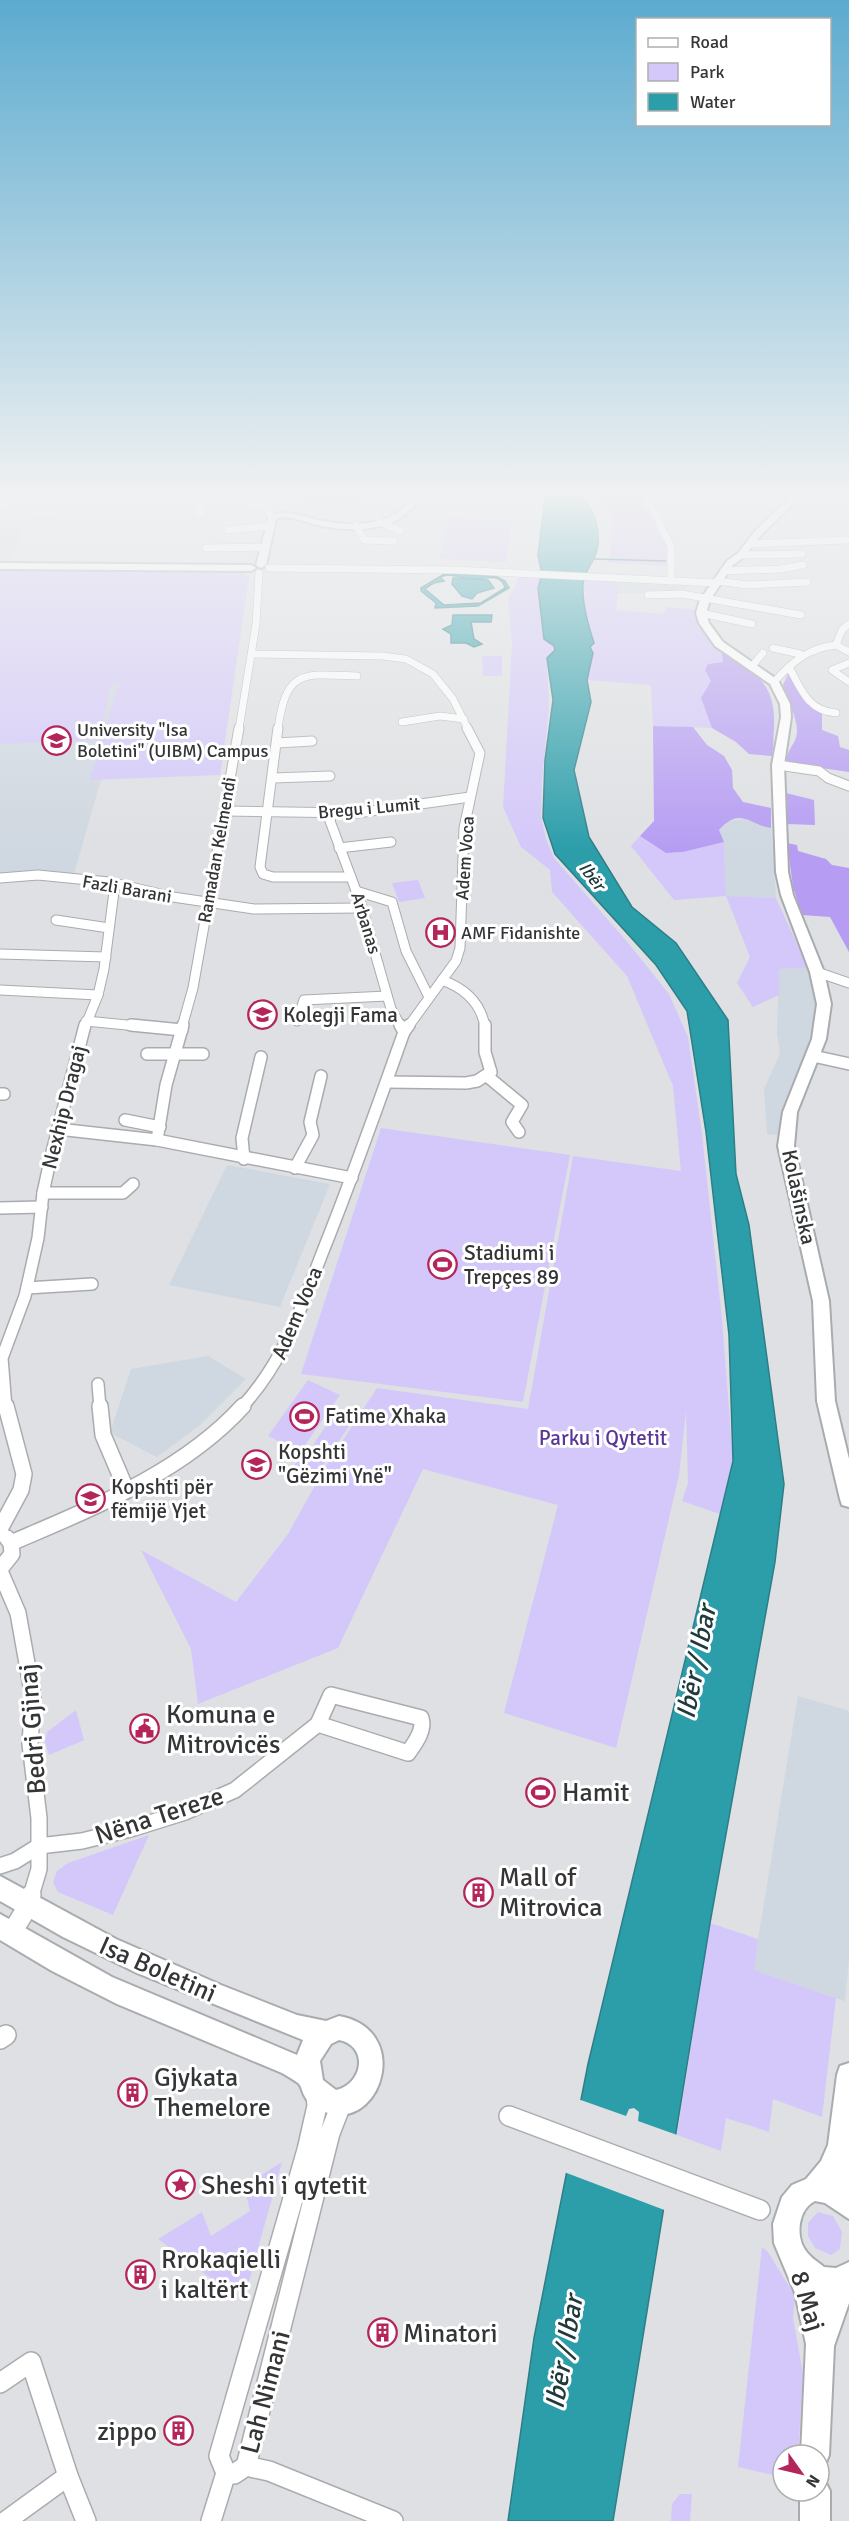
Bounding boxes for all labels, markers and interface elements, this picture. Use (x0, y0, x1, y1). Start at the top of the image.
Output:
legend (636, 18, 831, 126)
text: Road (690, 31, 729, 53)
text: Park (690, 61, 725, 83)
text: Water (690, 91, 736, 113)
place label: University "Isa Boletini" (UIBM) Campus (77, 719, 268, 762)
school or university icon: University "Isa Boletini" (UIBM) Campus (40, 724, 72, 756)
street label: Ramadan Kelmendi (193, 775, 241, 925)
street label: Bregu i Lumit (317, 793, 421, 823)
street label: Adem Voca (451, 815, 479, 901)
water label: Ibër (574, 857, 611, 897)
street label: Fazli Barani (81, 870, 173, 908)
street label: Arbanas (346, 890, 386, 956)
hospital icon: AMF Fidanishte (424, 917, 456, 949)
place label: AMF Fidanishte (461, 922, 580, 944)
school or university icon: Kolegji Fama (246, 999, 278, 1031)
place label: Kolegji Fama (283, 1002, 398, 1028)
street label: Nexhip Dragaj (36, 1042, 92, 1172)
street label: Kolašinska (776, 1147, 822, 1247)
place label: Stadiumi i Trepçes 89 (464, 1240, 559, 1290)
sports icon: Stadiumi i Trepçes 89 (427, 1249, 459, 1281)
street label: Adem Voca (266, 1263, 328, 1363)
sports icon: Fatime Xhaka (288, 1400, 320, 1432)
place label: Fatime Xhaka (325, 1403, 446, 1429)
park label: Parku i Qytetit (539, 1425, 667, 1451)
place label: Kopshti "Gëzimi Ynë" (278, 1439, 392, 1489)
school or university icon: Kopshti "Gëzimi Ynë" (241, 1448, 273, 1480)
place label: Kopshti për fëmijë Yjet (111, 1474, 213, 1524)
school or university icon: Kopshti për fëmijë Yjet (74, 1483, 106, 1515)
water label: Ibër / Ibar (669, 1599, 724, 1722)
street label: Bedri Gjinaj (12, 1662, 54, 1795)
place label: Komuna e Mitrovicës (166, 1699, 280, 1761)
public building icon: Komuna e Mitrovicës (129, 1713, 161, 1745)
sports icon: Hamit (525, 1776, 557, 1808)
place label: Hamit (562, 1777, 629, 1809)
street label: Nëna Tereze (91, 1780, 228, 1852)
place label: Mall of Mitrovica (499, 1862, 602, 1924)
building icon: Mall of Mitrovica (462, 1876, 494, 1908)
street label: Isa Boletini (94, 1930, 221, 2010)
place label: Gjykata Themelore (154, 2062, 271, 2124)
building icon: Gjykata Themelore (117, 2076, 149, 2108)
place icon: Sheshi i qytetit (164, 2169, 196, 2201)
place label: Sheshi i qytetit (201, 2170, 367, 2202)
place label: Rrokaqielli i kaltërt (161, 2244, 281, 2306)
building icon: Rrokaqielli i kaltërt (124, 2258, 156, 2290)
street label: 8 Maj (783, 2267, 831, 2335)
water label: Ibër / Ibar (538, 2289, 591, 2411)
building icon: Minatori (366, 2317, 398, 2349)
place label: Minatori (403, 2318, 498, 2350)
street label: Lah Nimani (234, 2327, 298, 2457)
building icon: zippo (162, 2415, 194, 2447)
place label: zippo (97, 2416, 157, 2448)
north arrow (771, 2443, 831, 2503)
text: N (801, 2471, 824, 2491)

